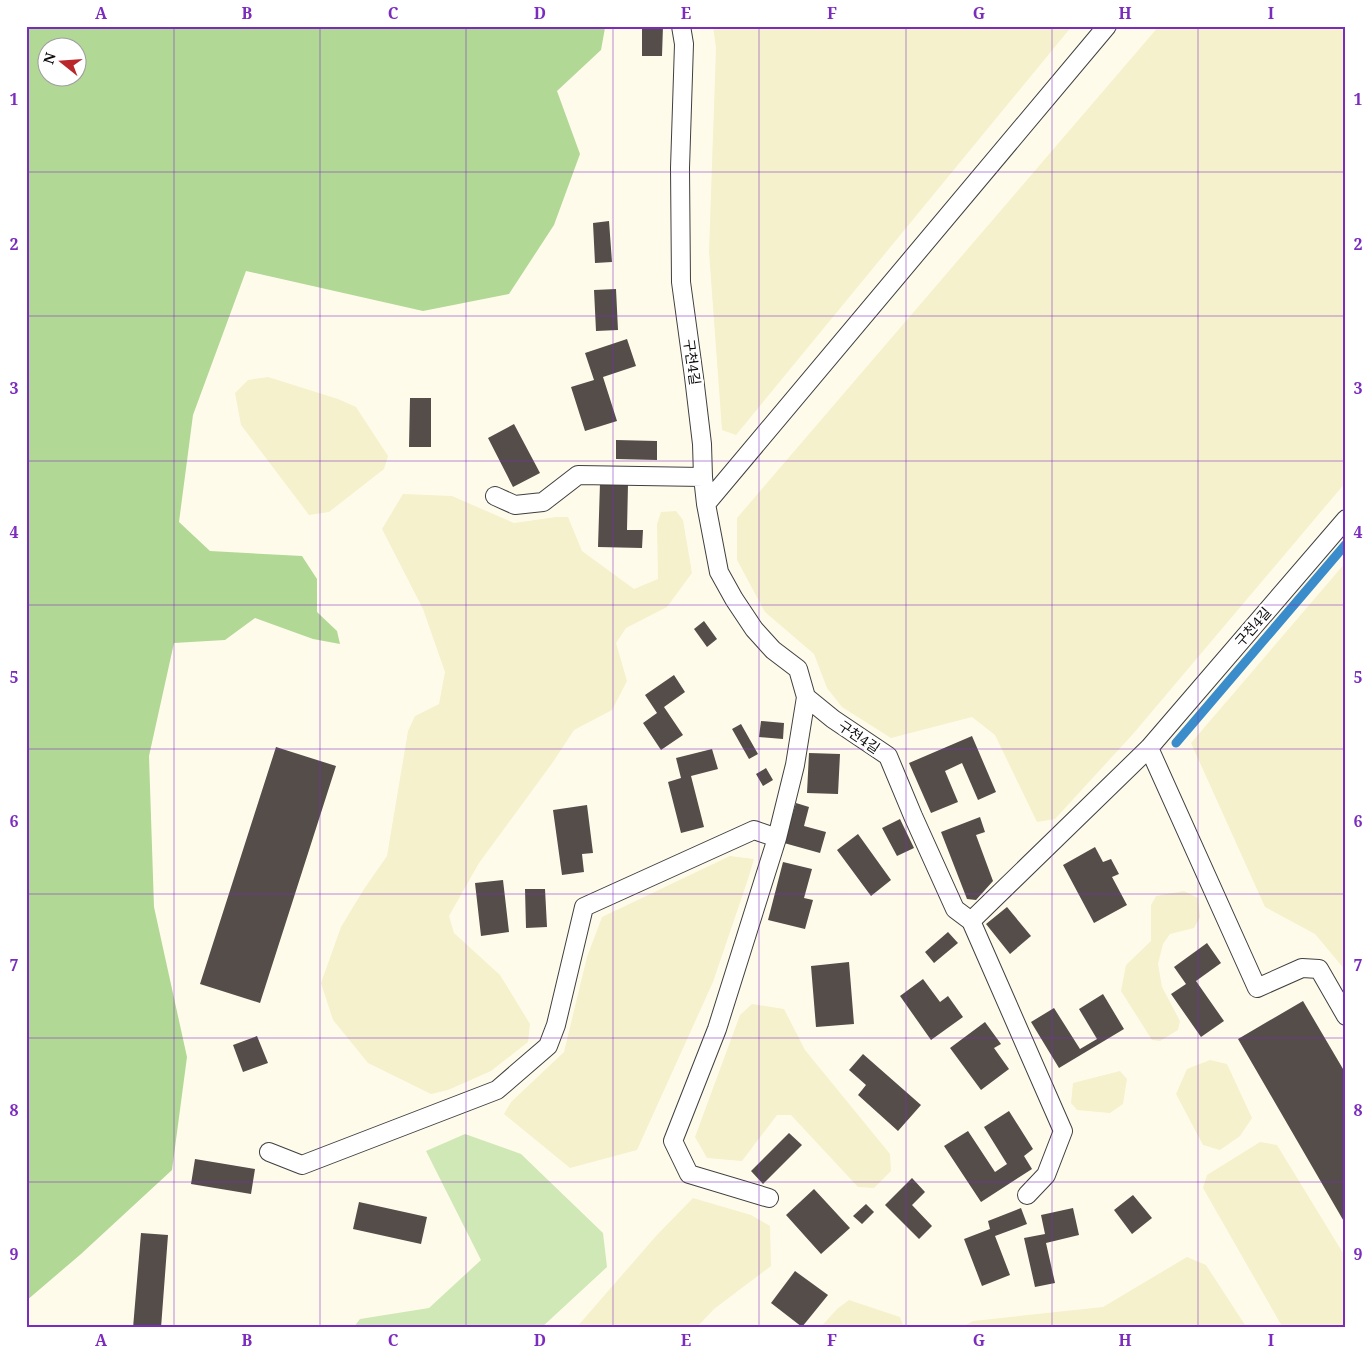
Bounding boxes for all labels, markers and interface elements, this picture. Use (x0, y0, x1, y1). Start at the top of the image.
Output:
text: A (95, 2, 108, 24)
text: B (242, 2, 253, 24)
text: C (388, 2, 399, 24)
text: D (534, 2, 546, 24)
text: E (681, 2, 691, 24)
text: F (827, 2, 837, 24)
text: G (973, 2, 985, 24)
text: H (1118, 2, 1132, 24)
text: I (1268, 2, 1274, 24)
north arrow (38, 38, 88, 88)
text: N (38, 50, 60, 66)
text: 1 (9, 88, 19, 110)
text: 1 (1353, 88, 1363, 110)
text: 2 (9, 233, 19, 255)
text: 2 (1353, 233, 1363, 255)
street label: 구천4길 (680, 338, 705, 386)
text: 3 (9, 377, 19, 399)
text: 3 (1353, 377, 1363, 399)
text: 4 (9, 521, 19, 543)
text: 4 (1353, 521, 1363, 543)
street label: 구천4길 (1230, 603, 1275, 650)
text: 5 (9, 666, 19, 688)
text: 5 (1353, 666, 1363, 688)
street label: 구천4길 (835, 716, 884, 757)
text: 6 (9, 810, 19, 832)
text: 6 (1353, 810, 1363, 832)
text: 7 (9, 954, 19, 976)
text: 7 (1353, 954, 1363, 976)
text: 8 (9, 1099, 19, 1121)
text: 8 (1353, 1099, 1363, 1121)
text: 9 (9, 1243, 19, 1265)
text: 9 (1353, 1243, 1363, 1265)
text: A (95, 1329, 108, 1351)
text: B (242, 1329, 253, 1351)
text: C (388, 1329, 399, 1351)
text: D (534, 1329, 546, 1351)
text: E (681, 1329, 691, 1351)
text: F (827, 1329, 837, 1351)
text: G (973, 1329, 985, 1351)
text: H (1118, 1329, 1132, 1351)
text: I (1268, 1329, 1274, 1351)

